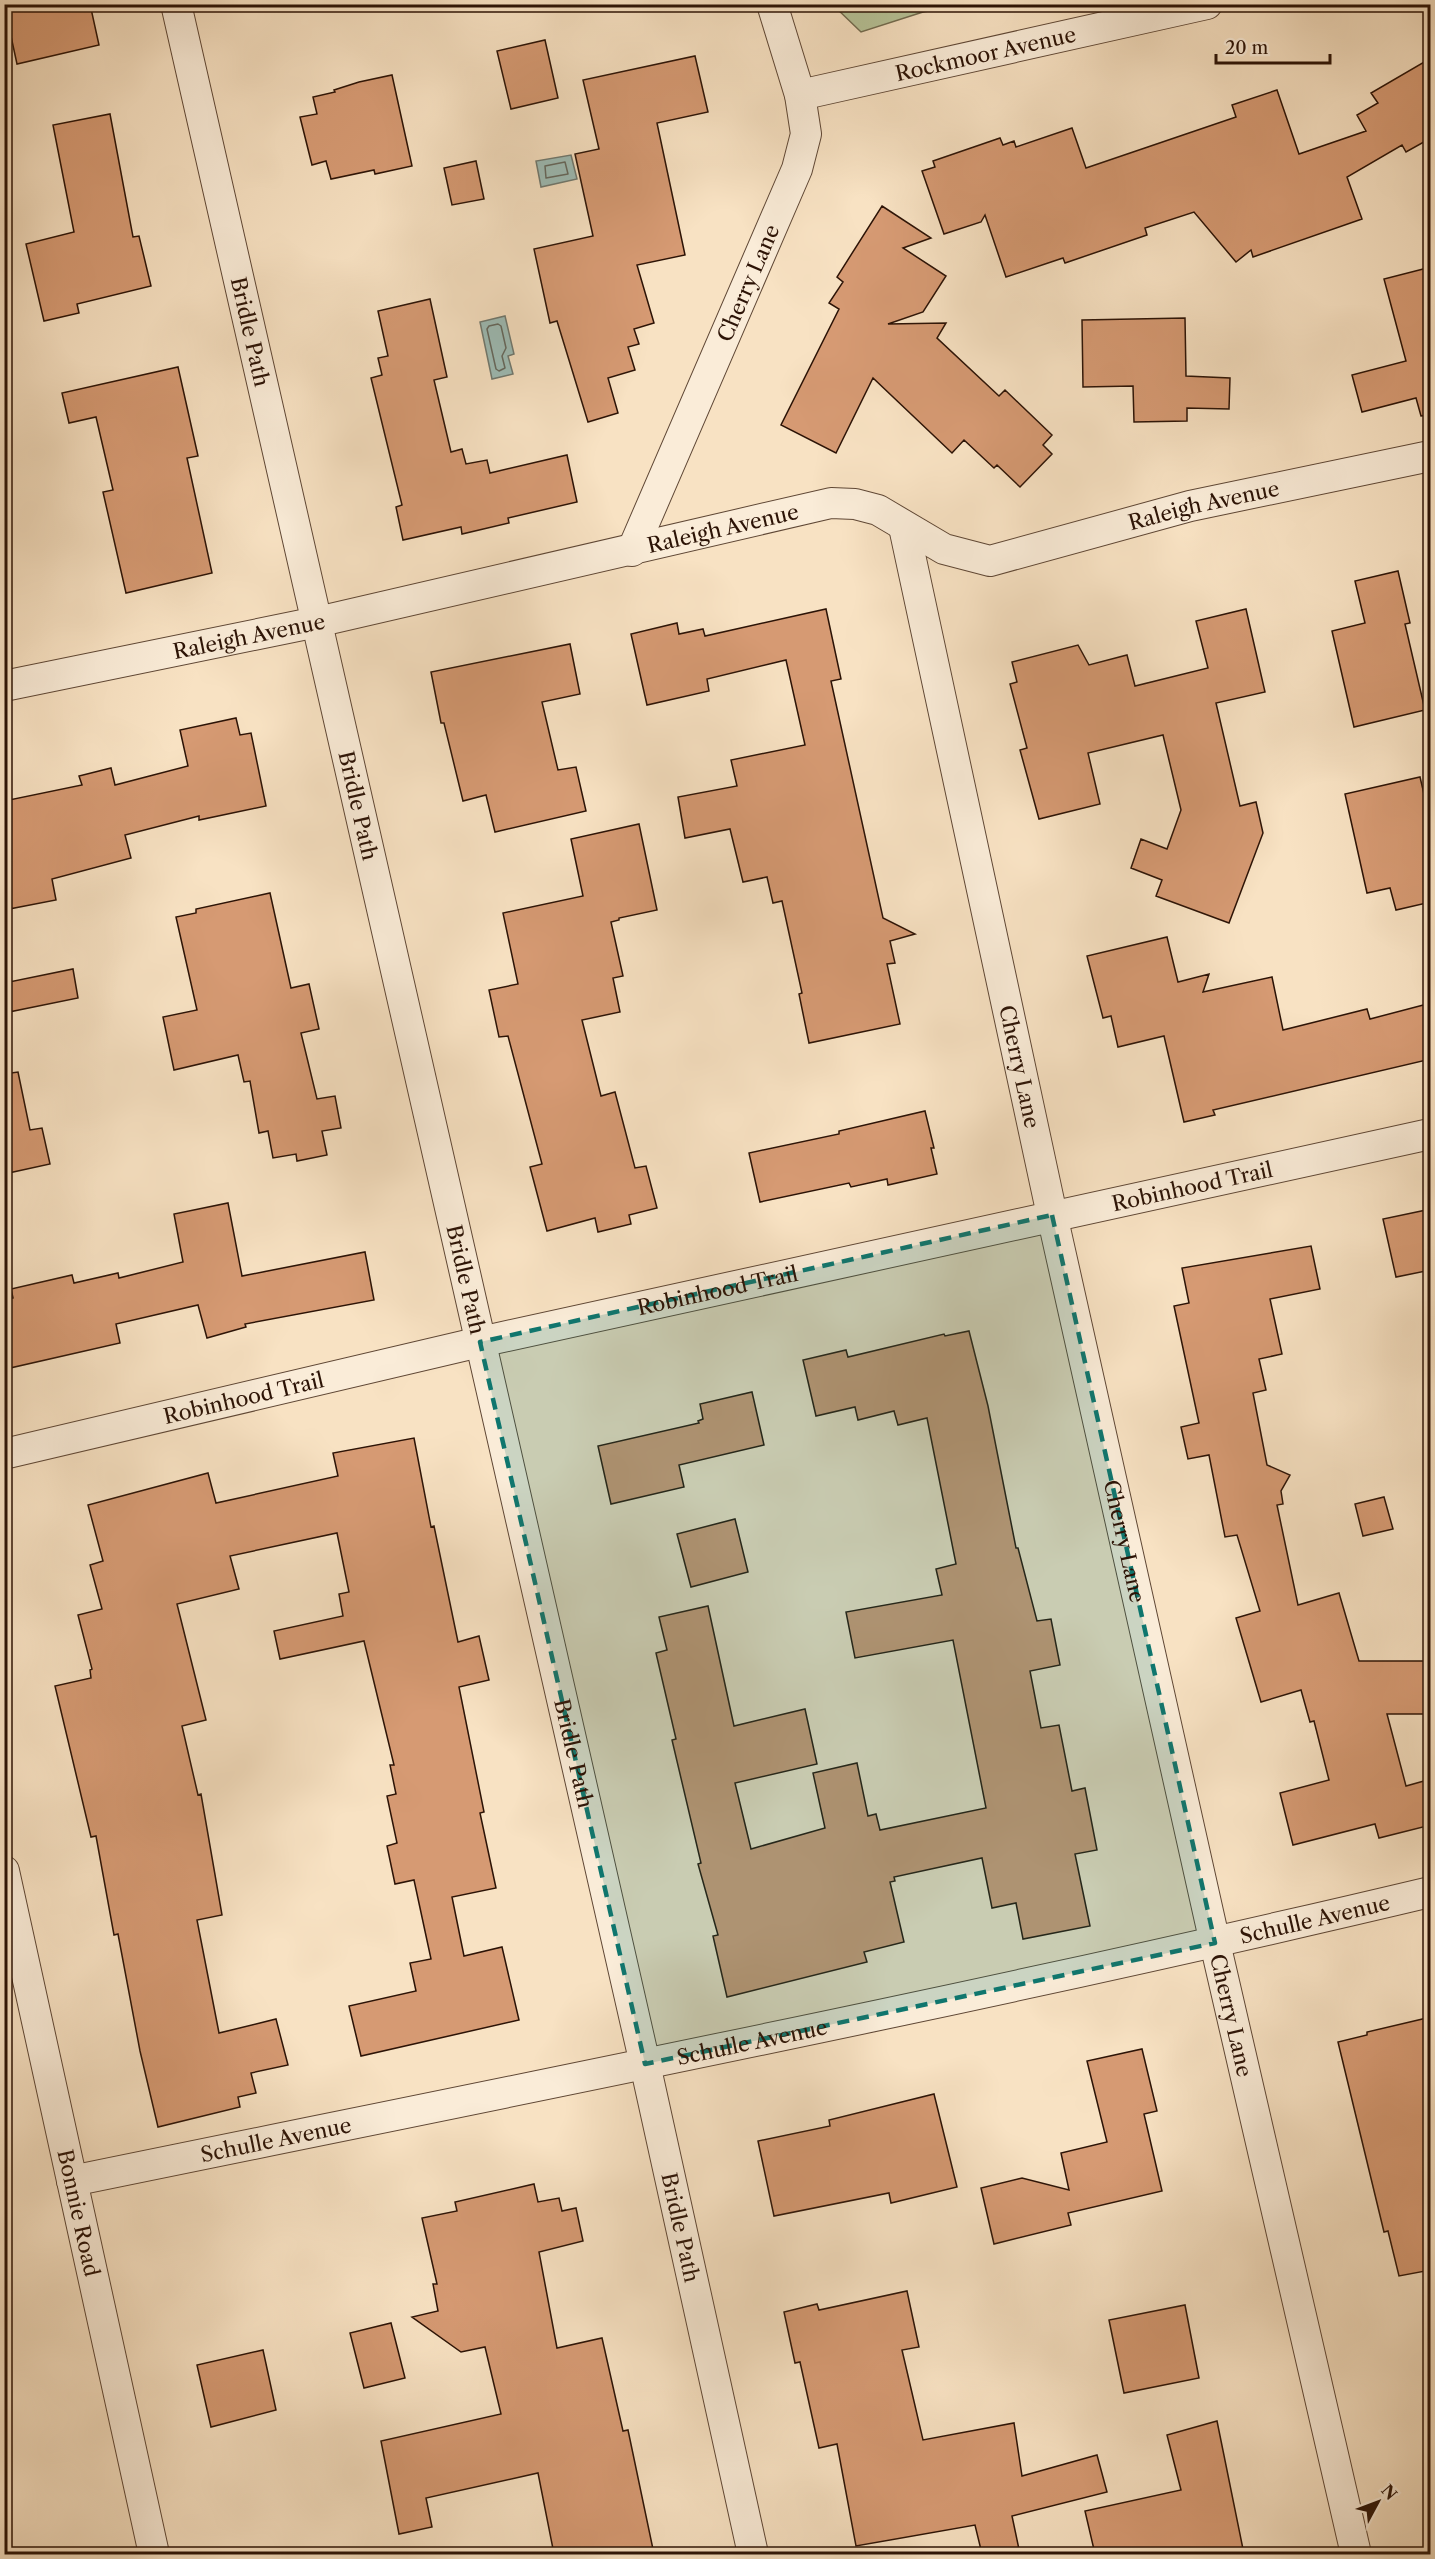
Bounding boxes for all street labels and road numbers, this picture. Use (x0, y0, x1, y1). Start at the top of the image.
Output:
street label: Rockmoor Avenue (893, 21, 1078, 86)
street label: Cherry Lane (711, 220, 784, 345)
street label: Bridle Path (226, 274, 275, 389)
street label: Raleigh Avenue (1125, 475, 1281, 535)
street label: Raleigh Avenue (645, 498, 801, 558)
street label: Raleigh Avenue (171, 608, 327, 664)
street label: Bridle Path (334, 748, 383, 863)
street label: Cherry Lane (995, 1003, 1045, 1131)
street label: Robinhood Trail (1109, 1156, 1275, 1216)
street label: Bridle Path (442, 1222, 491, 1337)
street label: Robinhood Trail (635, 1260, 800, 1320)
street label: Robinhood Trail (161, 1367, 326, 1429)
street label: Cherry Lane (1099, 1477, 1151, 1605)
street label: Bridle Path (550, 1696, 599, 1810)
street label: Schulle Avenue (1237, 1889, 1392, 1948)
street label: Cherry Lane (1205, 1952, 1258, 2079)
street label: Schulle Avenue (674, 2014, 830, 2070)
street label: Schulle Avenue (198, 2112, 353, 2167)
street label: Bonnie Road (53, 2147, 105, 2279)
street label: Bridle Path (657, 2170, 705, 2285)

